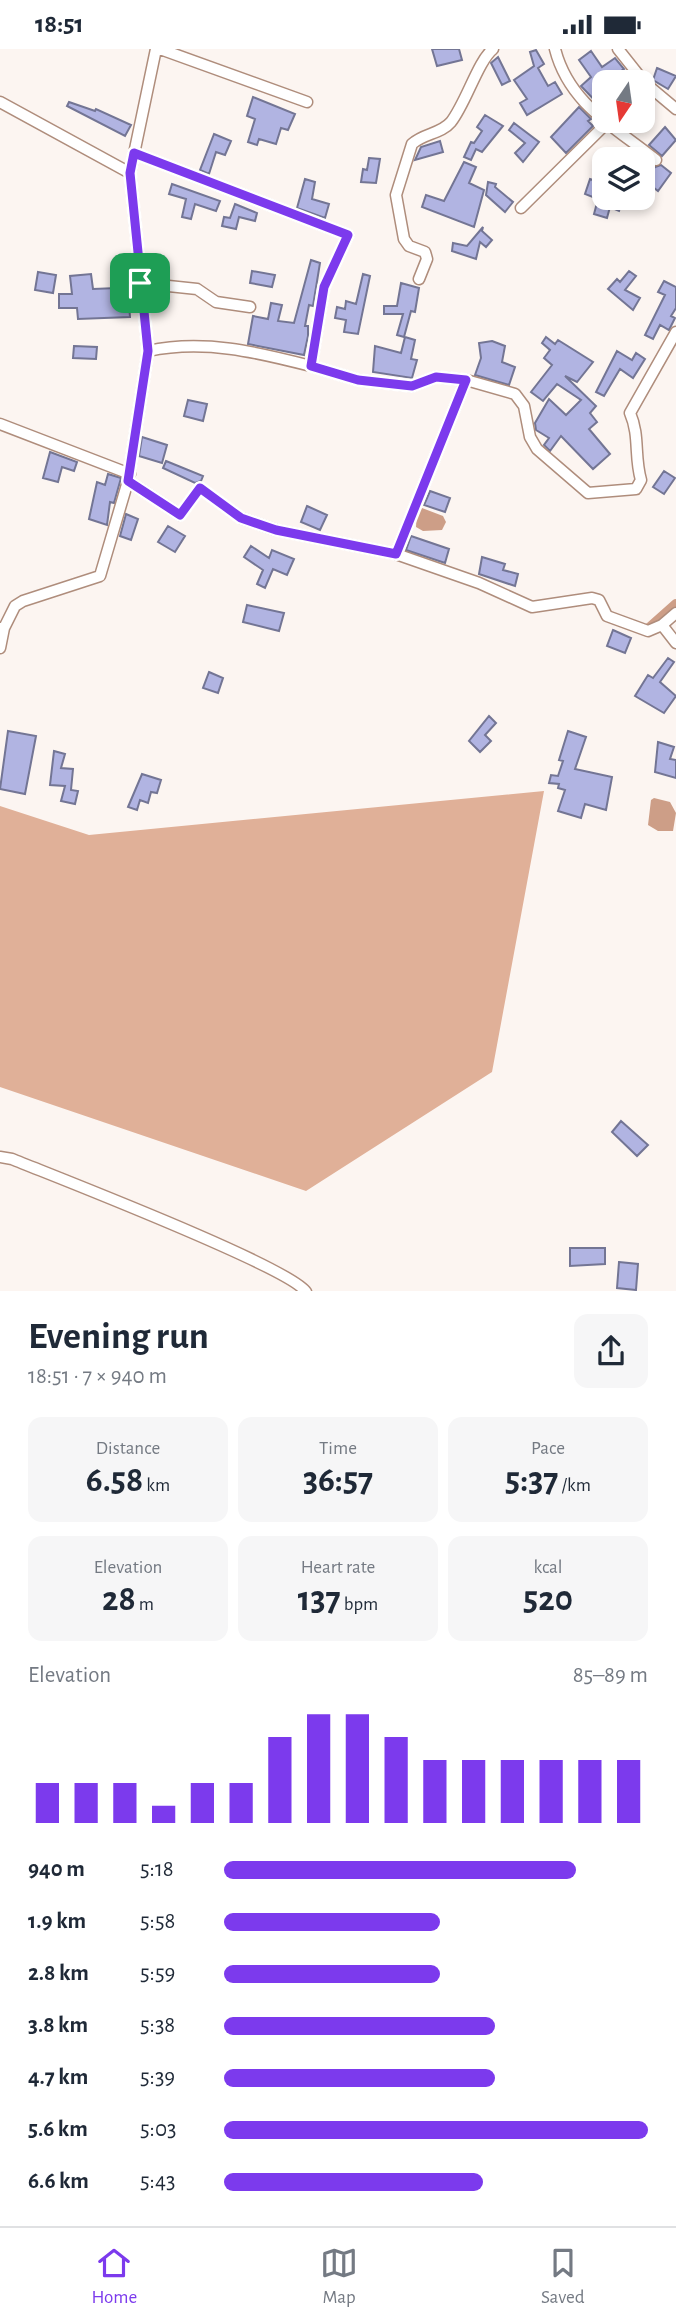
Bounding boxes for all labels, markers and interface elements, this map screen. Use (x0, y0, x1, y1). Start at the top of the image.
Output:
text: 18:51 (35, 11, 84, 37)
north arrow (592, 70, 654, 133)
map controls (592, 70, 655, 210)
button: layers (592, 147, 655, 210)
pin (110, 253, 170, 313)
icon: arrive (121, 264, 159, 302)
button: share (574, 1314, 648, 1388)
text: Evening run (28, 1318, 209, 1356)
text: 18:51 · 7 × 940 m (28, 1365, 167, 1388)
text: Distance (96, 1439, 160, 1458)
text: Time (319, 1439, 357, 1458)
text: Pace (531, 1439, 565, 1458)
text: 6.58 (86, 1463, 143, 1498)
text: 36:57 (303, 1463, 373, 1498)
text: 5:37 (505, 1463, 558, 1498)
text: km (143, 1476, 170, 1495)
text: /km (558, 1476, 591, 1495)
text: Elevation (94, 1558, 162, 1577)
text: Heart rate (301, 1558, 375, 1577)
text: kcal (534, 1558, 562, 1577)
text: 28 (102, 1582, 136, 1617)
text: 137 (298, 1582, 341, 1617)
text: 520 (523, 1582, 573, 1617)
text: m (136, 1595, 154, 1614)
text: bpm (341, 1595, 378, 1614)
text: Elevation (28, 1664, 111, 1687)
text: 85–89 m (573, 1664, 648, 1687)
text: 940 m (28, 1858, 85, 1881)
text: 5:18 (140, 1858, 174, 1881)
text: 1.9 km (28, 1910, 86, 1933)
text: 5:58 (140, 1910, 175, 1933)
text: 2.8 km (28, 1962, 89, 1985)
text: 5:59 (140, 1962, 175, 1985)
text: 3.8 km (28, 2014, 88, 2037)
text: 5:38 (140, 2014, 175, 2037)
text: 4.7 km (28, 2066, 88, 2089)
text: 5:39 (140, 2066, 175, 2089)
text: 5.6 km (28, 2118, 88, 2141)
text: 5:03 (140, 2118, 177, 2141)
text: 6.6 km (28, 2170, 89, 2193)
text: 5:43 (140, 2170, 175, 2193)
tab: Home (91, 2244, 137, 2309)
tab: Map (320, 2244, 358, 2309)
tab: Saved (541, 2244, 585, 2309)

